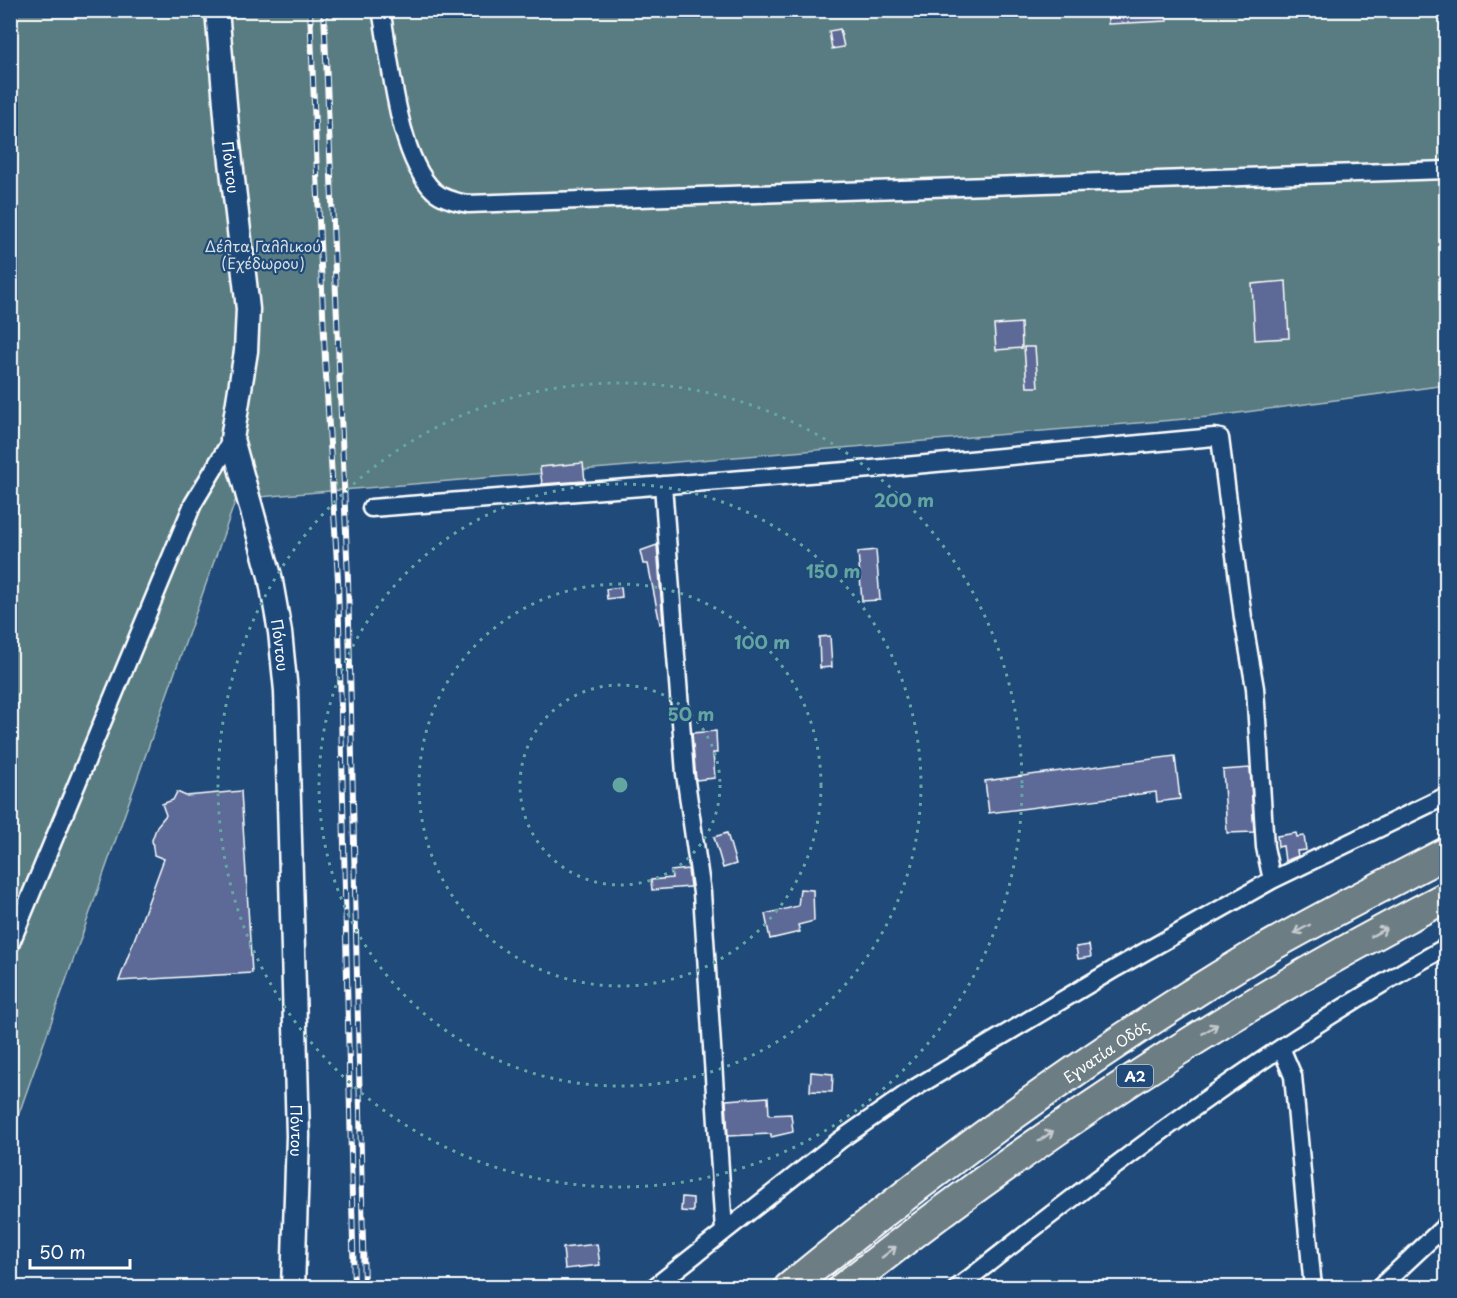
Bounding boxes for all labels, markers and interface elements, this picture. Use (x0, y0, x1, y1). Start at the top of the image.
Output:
street label: Πόντου (217, 140, 246, 195)
park label: Δέλτα Γαλλικού (Εχέδωρου) (205, 234, 321, 274)
text: 200 m (874, 486, 934, 513)
text: 150 m (806, 557, 860, 584)
street label: Πόντου (266, 617, 295, 672)
text: 100 m (734, 628, 790, 655)
text: 50 m (668, 700, 714, 727)
centre of rings (610, 775, 630, 795)
one-way arrow (1294, 923, 1311, 935)
one-way arrow (1370, 926, 1387, 938)
street label: Εγνατία Οδός (1058, 1013, 1153, 1088)
one-way arrow (1201, 1023, 1218, 1036)
road number: Α2 (1117, 1065, 1153, 1087)
street label: Πόντου (286, 1104, 310, 1157)
one-way arrow (1038, 1130, 1054, 1142)
scale bar (30, 1232, 130, 1270)
text: 50 m (39, 1238, 86, 1265)
one-way arrow (881, 1245, 897, 1258)

